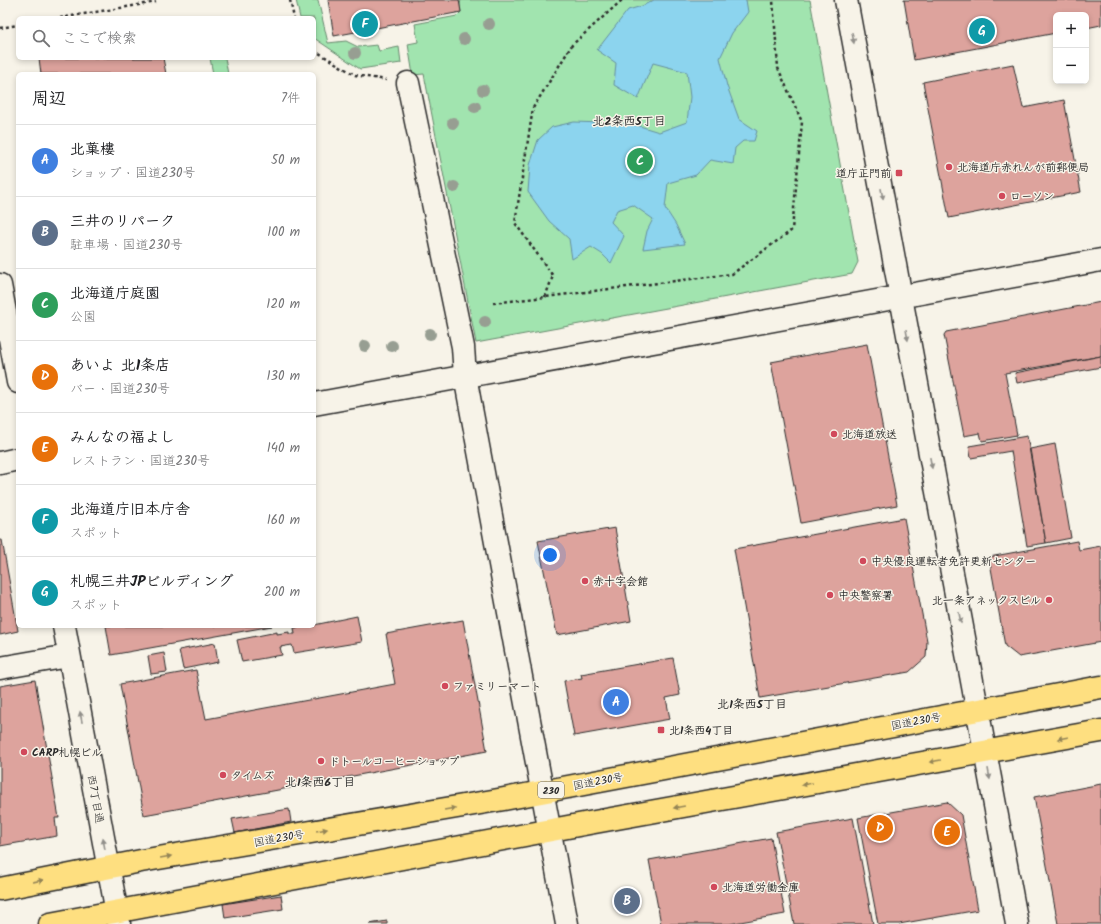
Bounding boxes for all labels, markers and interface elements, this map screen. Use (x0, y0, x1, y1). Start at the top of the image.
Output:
pin: F (352, 9, 378, 39)
map controls (1053, 12, 1089, 84)
button: + (1053, 12, 1089, 48)
search box (16, 16, 316, 60)
pin: G (969, 16, 995, 46)
icon: search (30, 27, 52, 49)
text: ここで検索 (62, 27, 137, 51)
one-way arrow (850, 32, 856, 44)
button: − (1053, 48, 1089, 84)
text: 周辺 (32, 86, 66, 113)
text: 7件 (281, 88, 300, 109)
district label: 北2条西5丁目 (592, 112, 666, 131)
text: 北菓樓 (70, 138, 115, 162)
pin: C (627, 146, 653, 176)
text: A (41, 150, 49, 171)
text: 50 m (271, 150, 300, 171)
place label: 北海道庁赤れんが前郵便局 (957, 159, 1089, 177)
marker: 北海道庁赤れんが前郵便局 (944, 162, 954, 172)
text: ショップ · 国道230号 (70, 163, 195, 184)
place label: 道庁正門前 (836, 165, 891, 183)
marker: 道庁正門前 (894, 168, 904, 178)
one-way arrow (879, 188, 885, 200)
place label: ローソン (1010, 188, 1054, 206)
marker: ローソン (997, 191, 1007, 201)
text: 三井のリパーク (70, 210, 175, 234)
text: B (41, 222, 49, 243)
text: 100 m (267, 222, 300, 243)
text: 駐車場 · 国道230号 (70, 235, 183, 256)
text: 北海道庁庭園 (70, 282, 160, 306)
text: C (41, 294, 49, 315)
text: 120 m (266, 294, 300, 315)
text: 公園 (70, 307, 96, 328)
one-way arrow (904, 329, 910, 341)
text: あいよ 北1条店 (70, 354, 170, 378)
text: D (41, 366, 49, 387)
text: 130 m (266, 366, 300, 387)
text: バー · 国道230号 (70, 379, 170, 400)
text: みんなの福よし (70, 426, 175, 450)
place label: 北海道放送 (842, 426, 897, 444)
marker: 北海道放送 (829, 429, 839, 439)
text: E (41, 438, 49, 459)
text: 140 m (267, 438, 300, 459)
text: レストラン · 国道230号 (70, 451, 210, 472)
one-way arrow (928, 457, 934, 469)
text: 北海道庁旧本庁舎 (70, 498, 190, 522)
text: F (41, 510, 49, 531)
text: 160 m (267, 510, 300, 531)
text: スポット (70, 523, 122, 544)
your location (540, 545, 560, 565)
place label: 中央優良運転者免許更新センター (871, 553, 1036, 571)
marker: 中央優良運転者免許更新センター (858, 556, 868, 566)
text: 札幌三井JPビルディング (70, 570, 233, 594)
place label: 赤十字会館 (593, 573, 648, 591)
marker: 赤十字会館 (580, 576, 590, 586)
text: G (41, 582, 49, 603)
text: 200 m (264, 582, 300, 603)
place label: 中央警察署 (838, 587, 893, 605)
marker: 中央警察署 (825, 590, 835, 600)
place label: 北一条アネックスビル (932, 592, 1041, 610)
text: スポット (70, 595, 122, 616)
marker: 北一条アネックスビル (1044, 595, 1054, 605)
one-way arrow (957, 612, 963, 624)
place label: ファミリーマート (453, 678, 541, 696)
marker: ファミリーマート (440, 681, 450, 691)
pin: A (603, 687, 629, 717)
district label: 北1条西5丁目 (717, 695, 787, 714)
street label: 国道230号 (889, 708, 943, 736)
one-way arrow (77, 710, 83, 723)
place label: 北1条西4丁目 (669, 722, 733, 740)
marker: 北1条西4丁目 (656, 725, 666, 735)
one-way arrow (1056, 735, 1069, 741)
place label: CARP札幌ビル (32, 744, 102, 762)
marker: CARP札幌ビル (19, 747, 29, 757)
place label: ドトールコーヒーショップ (329, 753, 459, 771)
marker: ドトールコーヒーショップ (316, 756, 326, 766)
one-way arrow (929, 758, 941, 764)
place label: タイムズ (231, 767, 274, 785)
one-way arrow (986, 767, 992, 780)
street label: 国道230号 (571, 768, 625, 796)
marker: タイムズ (218, 770, 228, 780)
street label: 西7丁目通 (82, 773, 108, 825)
district label: 北1条西6丁目 (285, 773, 355, 792)
one-way arrow (801, 781, 813, 787)
road number: 230 (538, 782, 564, 798)
one-way arrow (673, 804, 685, 810)
one-way arrow (444, 805, 456, 811)
pin: D (867, 813, 893, 843)
pin: E (934, 817, 960, 847)
street label: 国道230号 (252, 826, 306, 852)
one-way arrow (316, 827, 328, 833)
one-way arrow (101, 838, 107, 851)
one-way arrow (160, 854, 172, 860)
one-way arrow (32, 878, 44, 884)
place label: 北海道労働金庫 (722, 879, 799, 897)
marker: 北海道労働金庫 (709, 882, 719, 892)
pin: B (614, 886, 640, 916)

